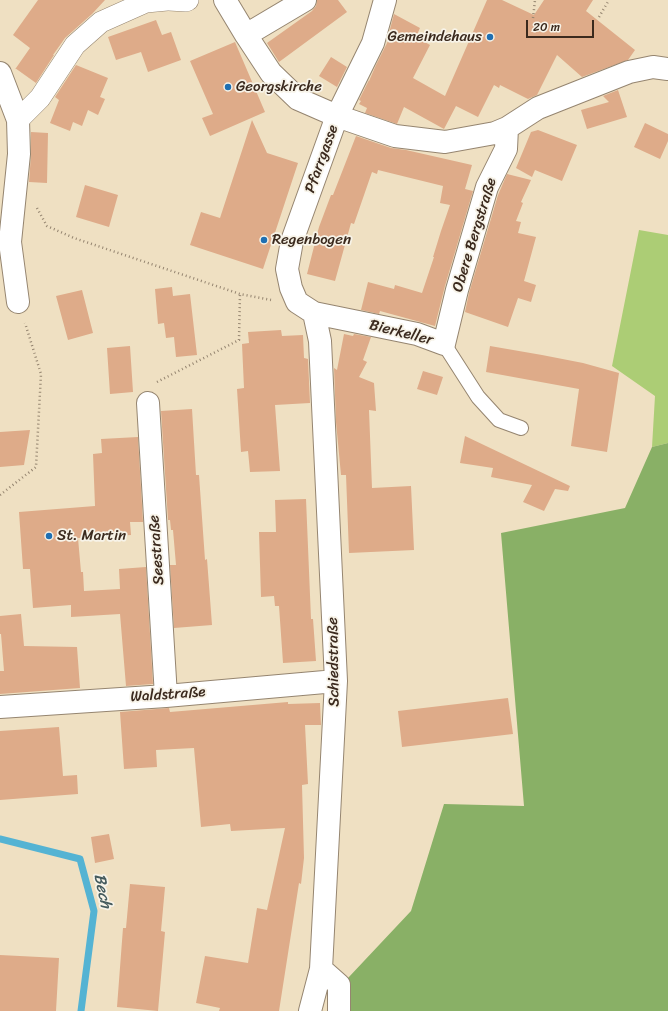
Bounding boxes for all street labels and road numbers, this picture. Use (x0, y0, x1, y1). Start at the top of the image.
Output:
street label: Pfarrgasse (301, 123, 343, 195)
street label: Obere Bergstraße (449, 176, 501, 294)
street label: Bierkeller (367, 316, 435, 350)
street label: Seestraße (146, 514, 168, 586)
street label: Schiedstraße (324, 617, 344, 707)
street label: Waldstraße (130, 683, 206, 707)

